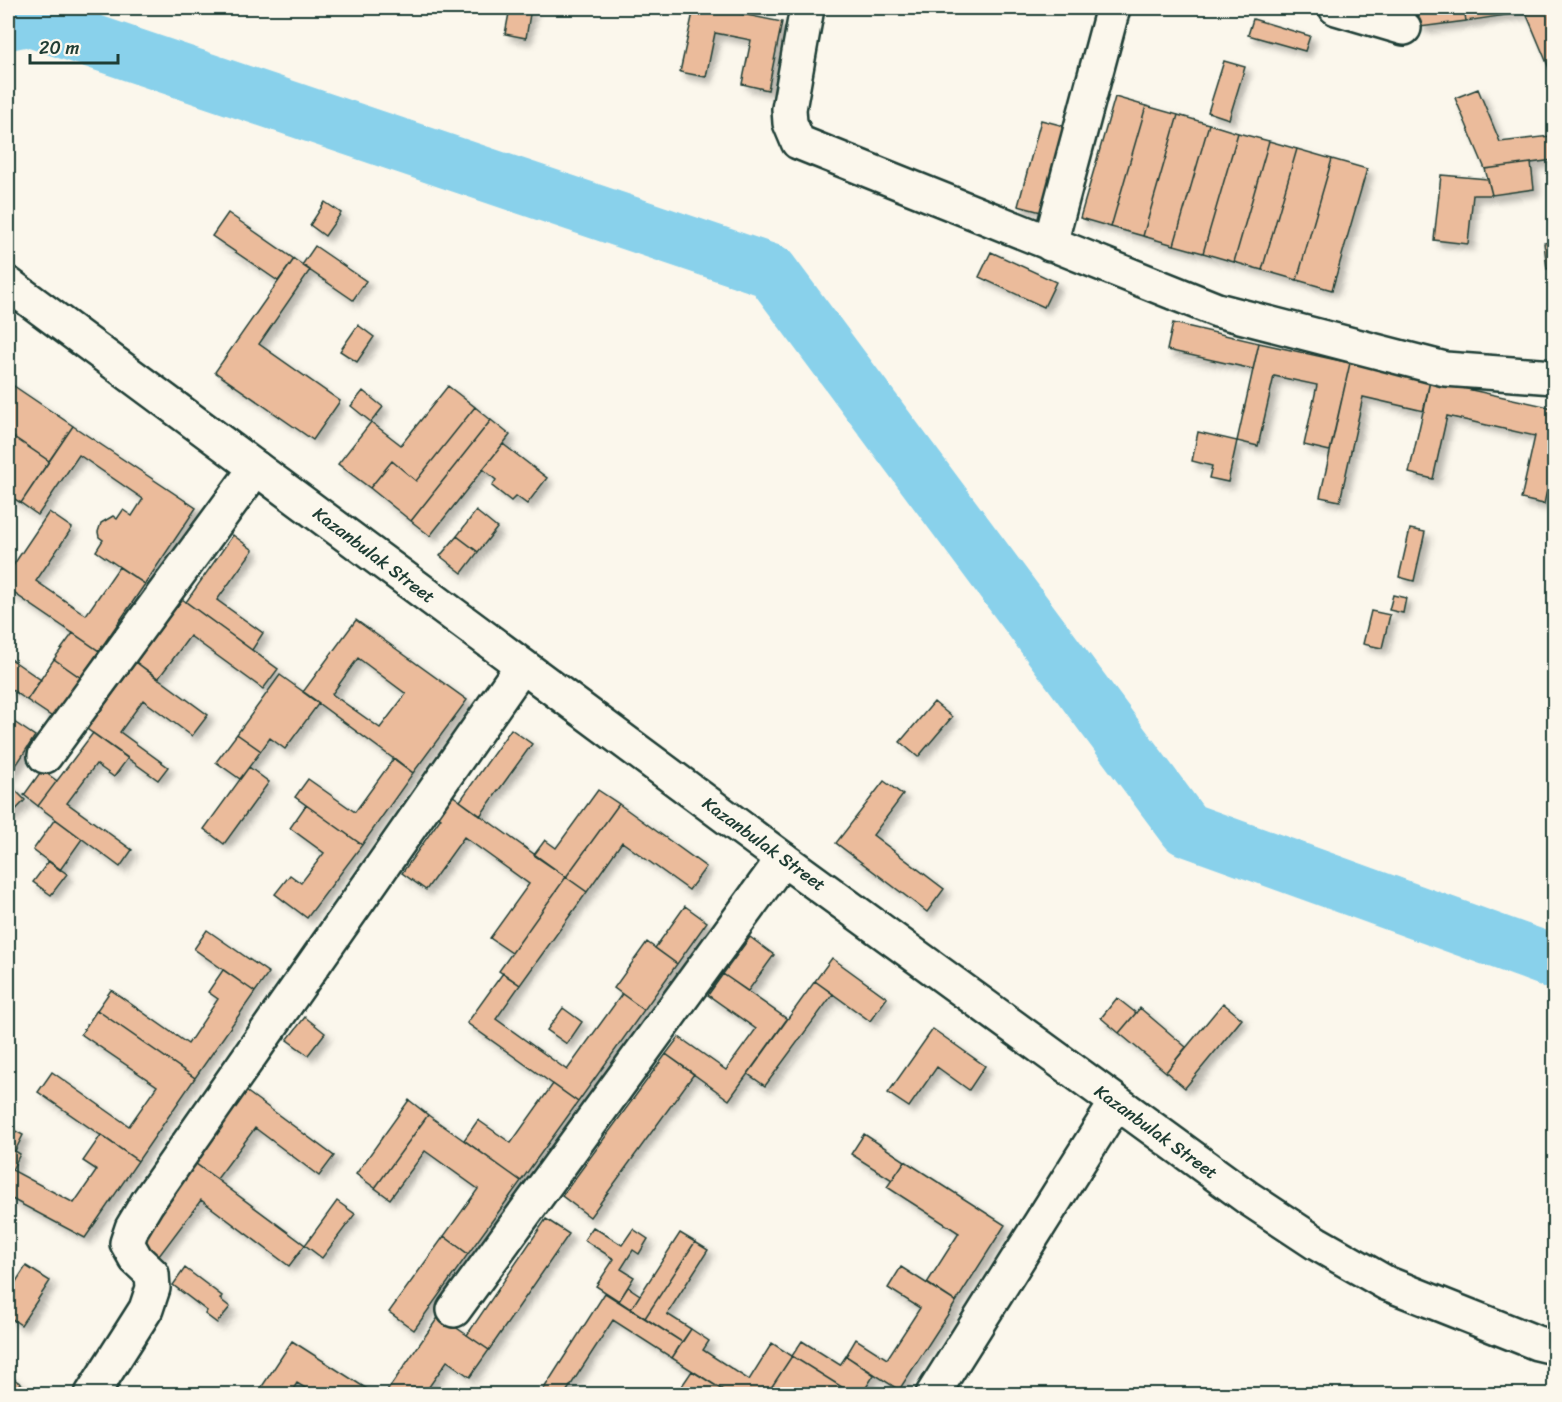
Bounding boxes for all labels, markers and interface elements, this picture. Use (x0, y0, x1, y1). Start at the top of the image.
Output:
scale bar (30, 27, 118, 65)
text: 20 m (39, 32, 79, 64)
street label: Kazanbulak Street (306, 498, 442, 612)
street label: Kazanbulak Street (695, 788, 833, 900)
street label: Kazanbulak Street (1087, 1076, 1225, 1188)

